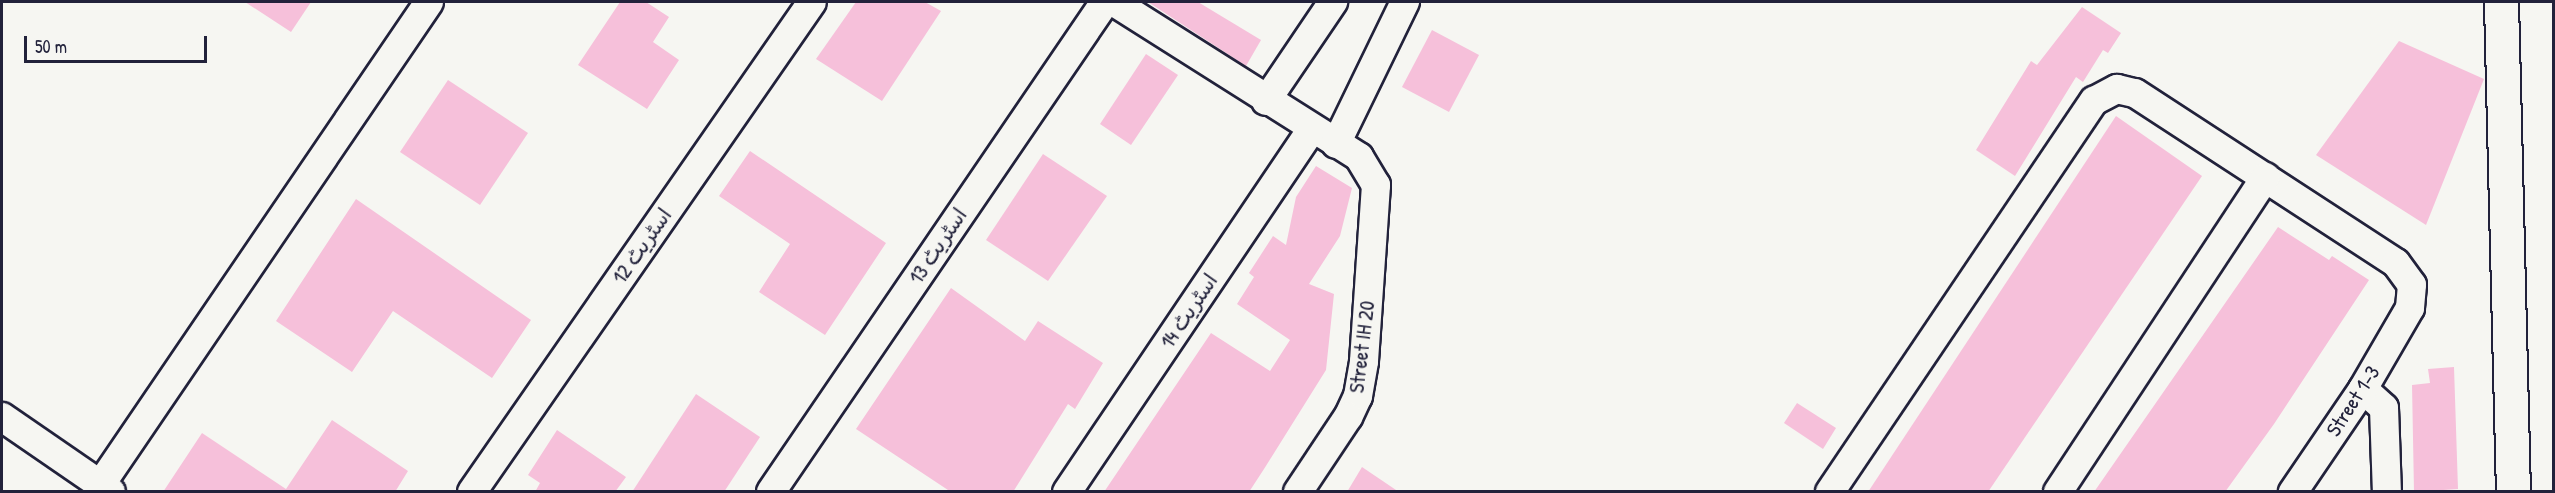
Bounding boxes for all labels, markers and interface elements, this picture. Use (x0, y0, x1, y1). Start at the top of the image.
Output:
scale bar (27, 24, 210, 62)
text: 50 m (35, 34, 67, 59)
street label: اسٹریٹ 12 (607, 203, 677, 289)
street label: اسٹریٹ 13 (904, 203, 972, 289)
street label: اسٹریٹ 14 (1155, 269, 1223, 353)
street label: Street IH 20 (1344, 300, 1380, 394)
street label: Street 1-3 (2321, 361, 2385, 441)

